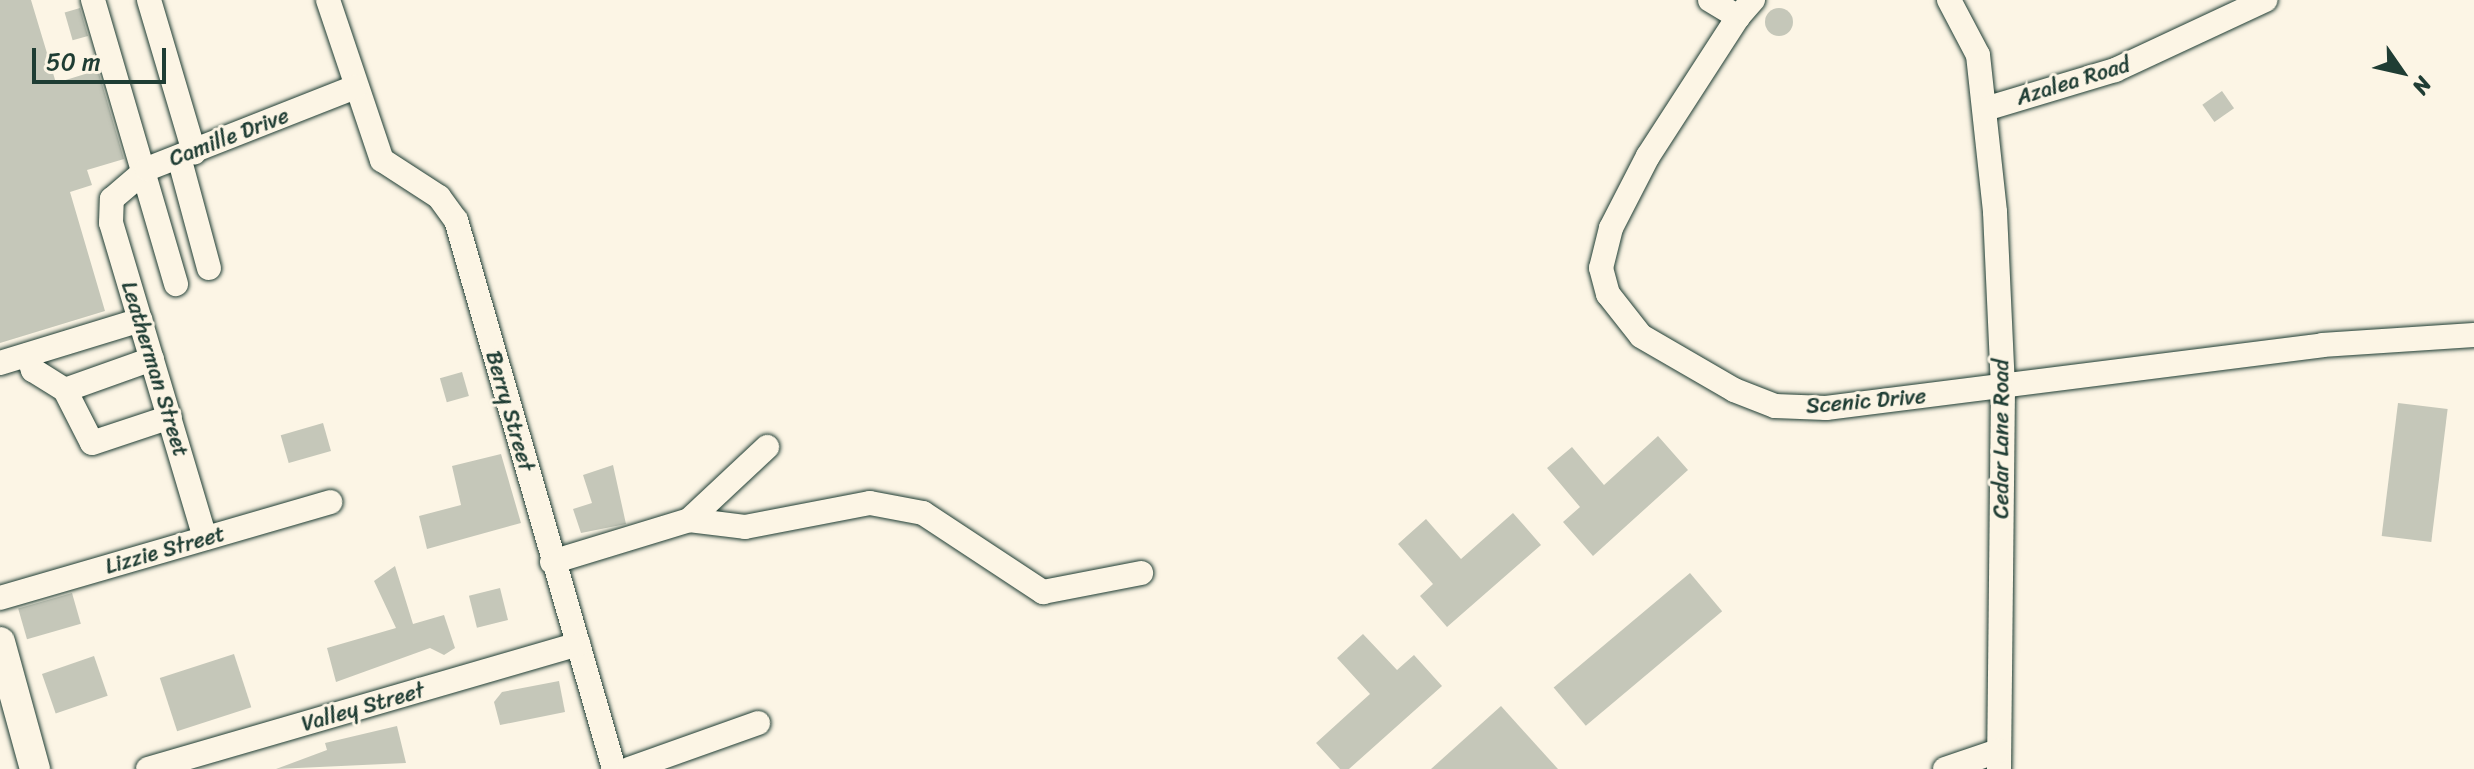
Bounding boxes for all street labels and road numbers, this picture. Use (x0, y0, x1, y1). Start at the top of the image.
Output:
street label: Azalea Road (2013, 51, 2133, 111)
street label: Camille Drive (165, 102, 293, 172)
street label: Leatherman Street (116, 278, 194, 460)
street label: Berry Street (480, 348, 540, 474)
street label: Cedar Lane Road (1988, 359, 2014, 519)
street label: Scenic Drive (1805, 383, 1927, 419)
street label: Lizzie Street (102, 520, 228, 580)
street label: Valley Street (298, 677, 428, 737)

